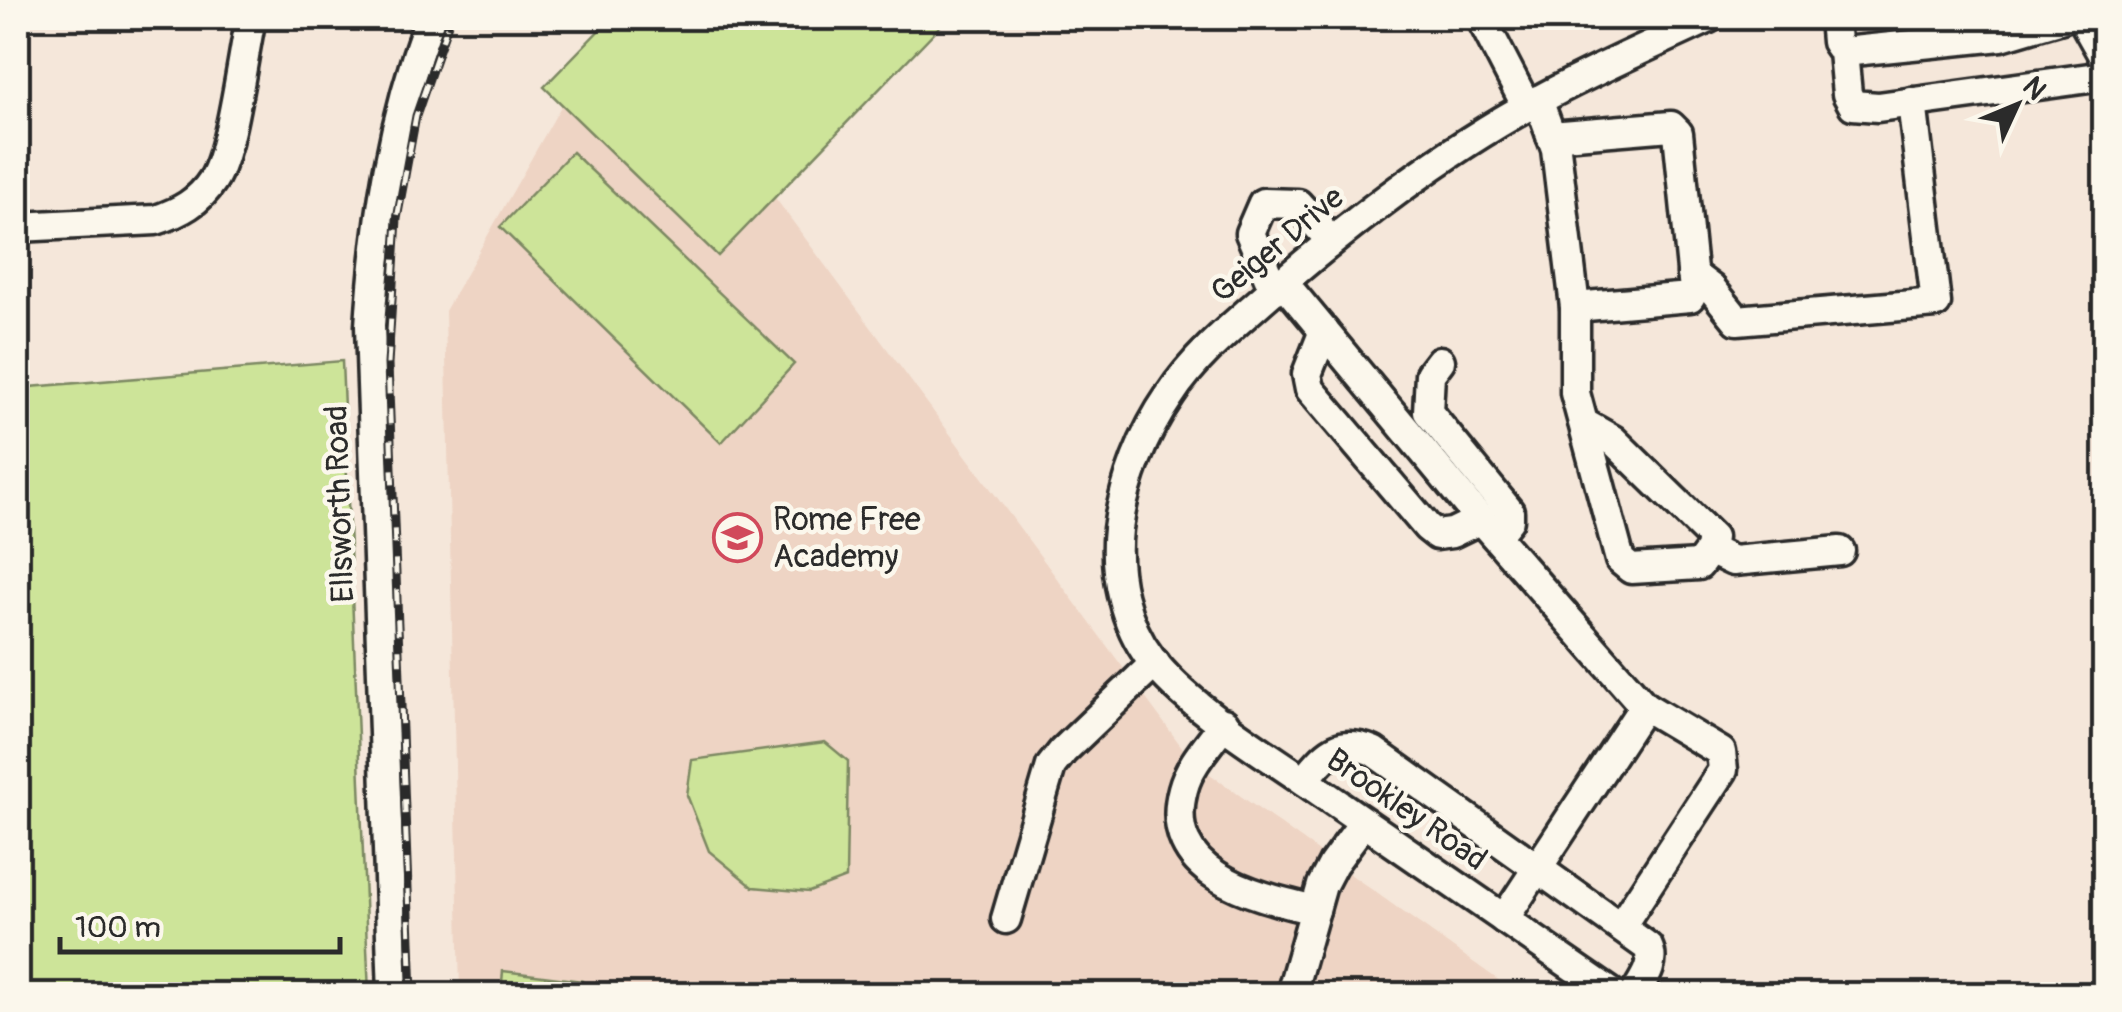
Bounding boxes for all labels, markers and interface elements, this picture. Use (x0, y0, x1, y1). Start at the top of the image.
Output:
north arrow (1967, 55, 2067, 155)
text: N (2015, 70, 2053, 108)
street label: Geiger Drive (1203, 177, 1352, 312)
street label: Ellsworth Road (317, 405, 363, 603)
place label: Rome Free Academy (773, 500, 921, 577)
school or university icon: Rome Free Academy (712, 511, 764, 563)
street label: Brookley Road (1318, 740, 1494, 880)
scale bar (60, 892, 340, 954)
text: 100 m (75, 909, 161, 946)

